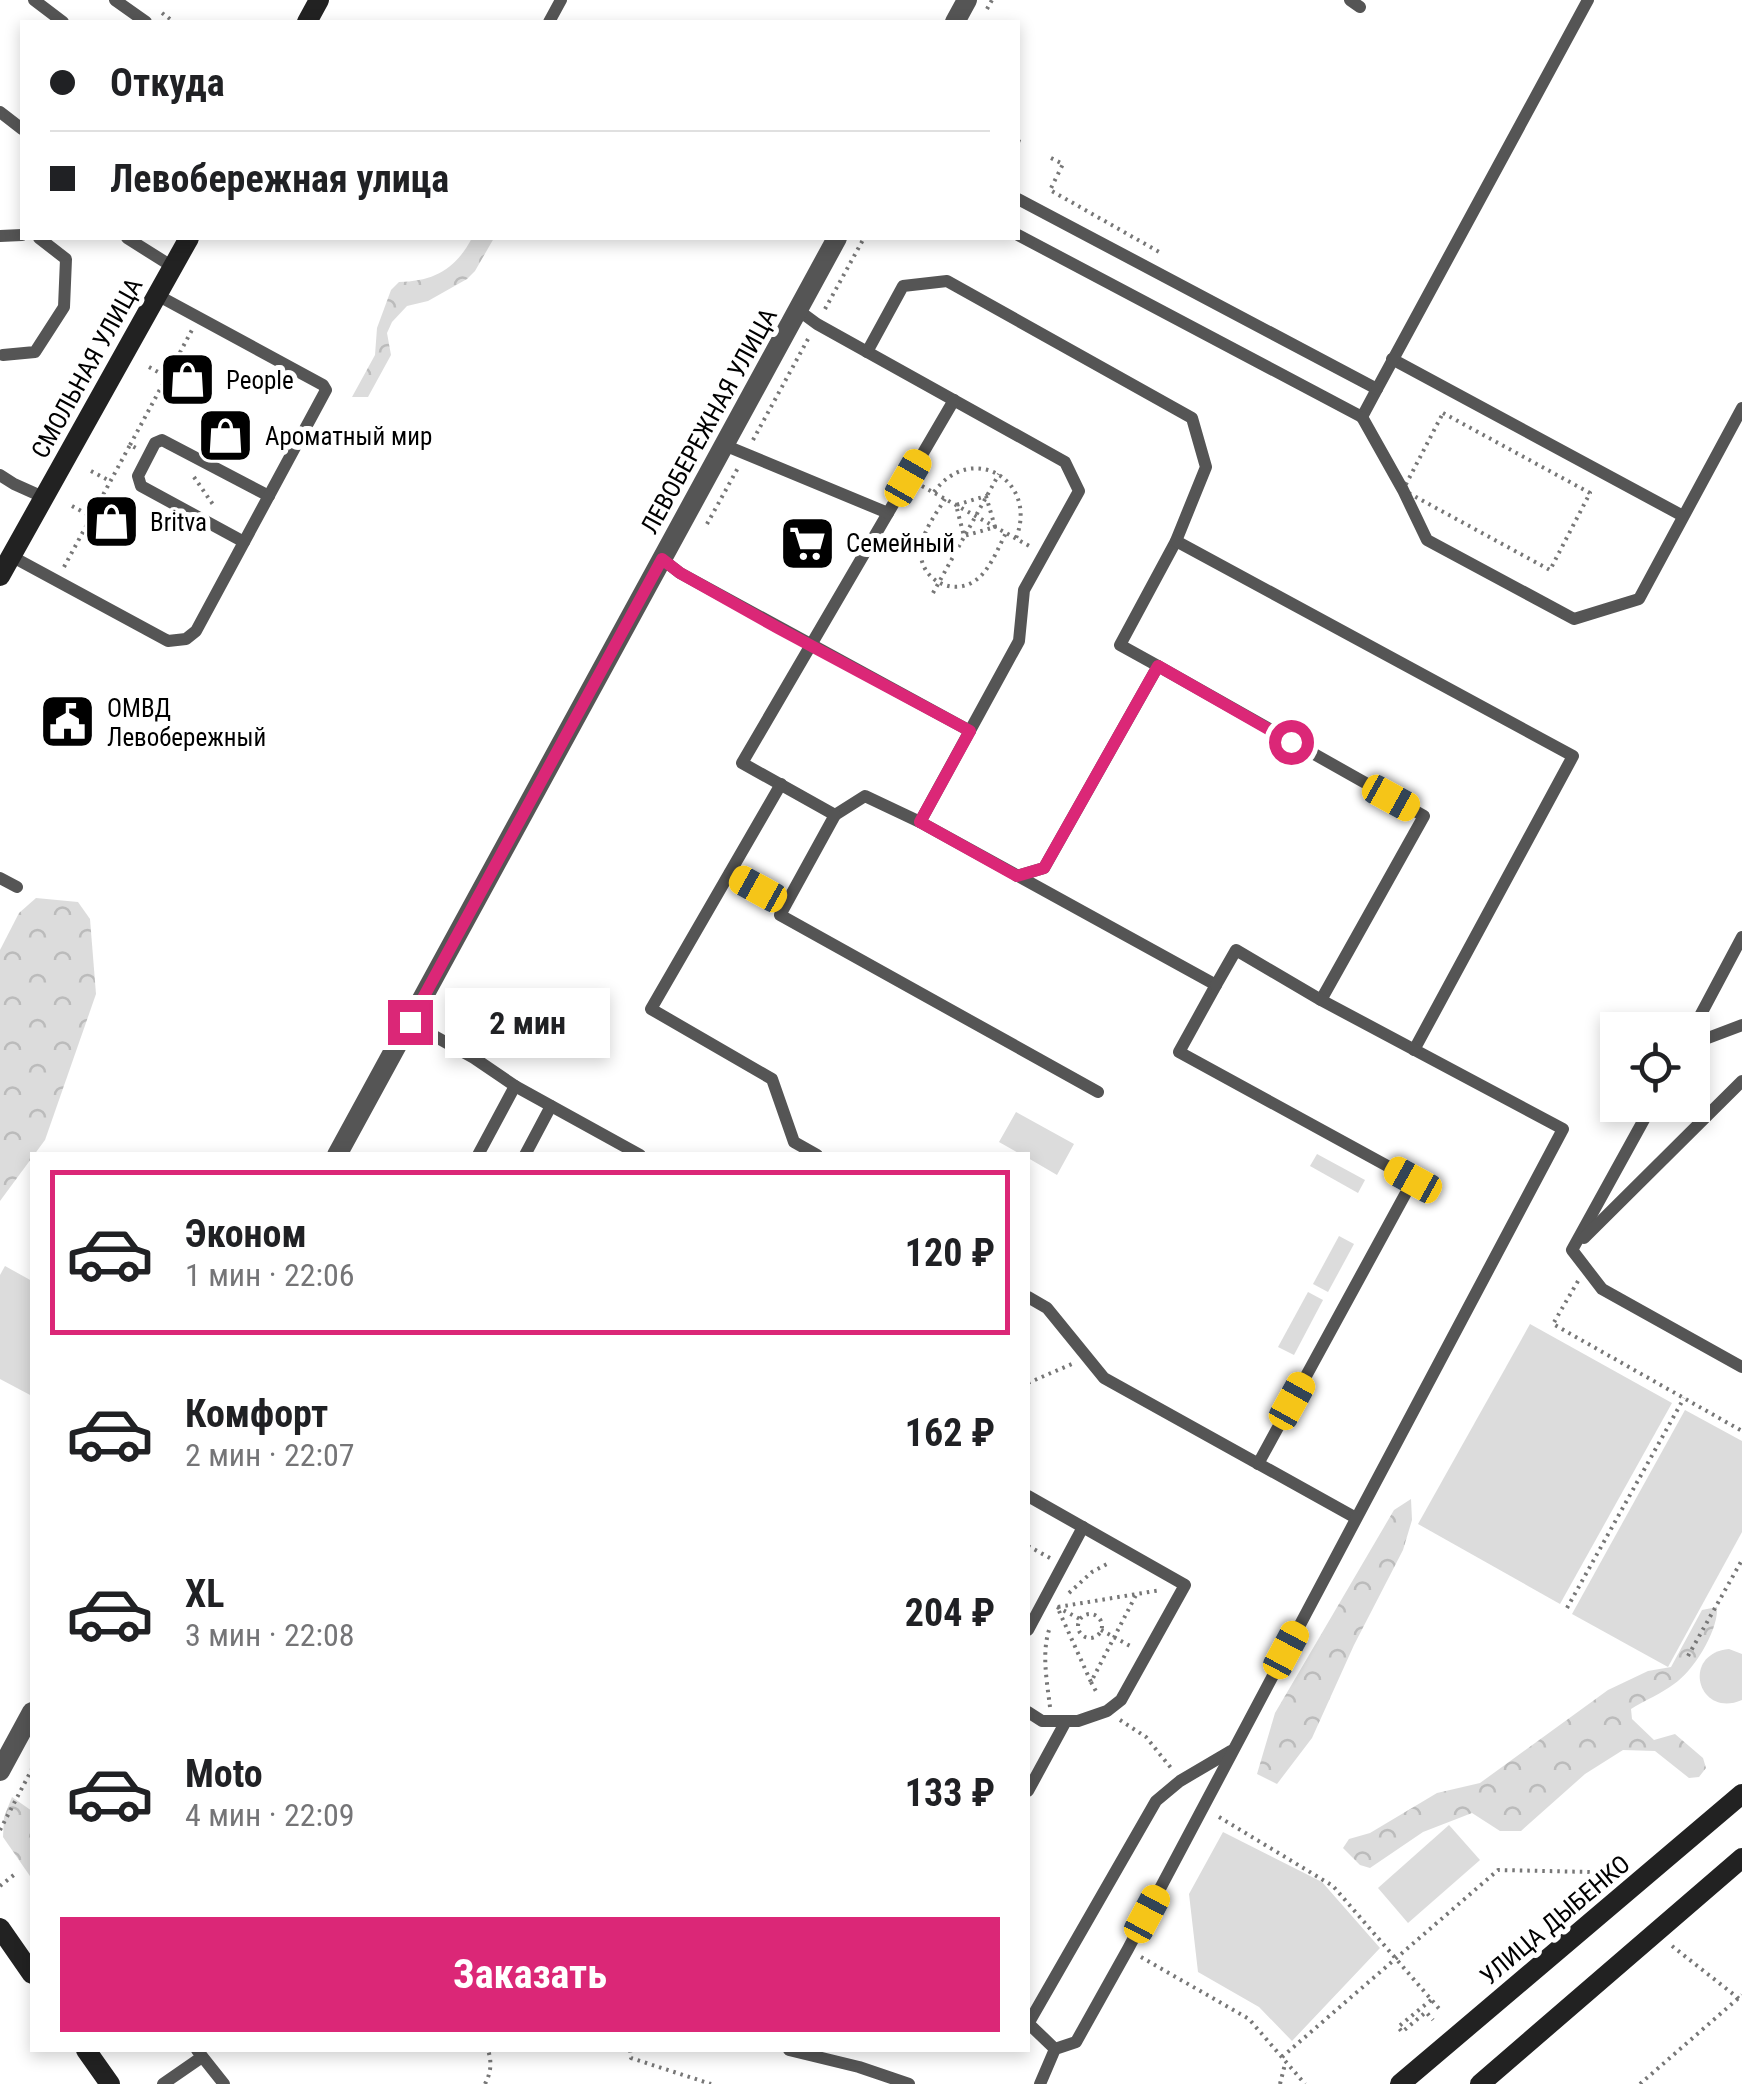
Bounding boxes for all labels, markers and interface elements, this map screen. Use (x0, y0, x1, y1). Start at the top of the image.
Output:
text: Откуда (110, 61, 225, 105)
text: Левобережная улица (110, 157, 449, 201)
street label: СМОЛЬНАЯ УЛИЦА (26, 273, 148, 463)
street label: ЛЕВОБЕРЕЖНАЯ УЛИЦА (635, 303, 783, 539)
shop icon: People (157, 350, 217, 410)
place label: People (226, 366, 294, 395)
shop icon: Ароматный мир (196, 406, 256, 466)
place label: Ароматный мир (265, 422, 432, 451)
car (880, 445, 936, 511)
shop icon: Britva (81, 492, 141, 552)
place label: Britva (150, 508, 207, 537)
supermarket icon: Семейный (777, 513, 837, 573)
place label: Семейный (846, 529, 955, 558)
public building icon: ОМВД Левобережный (38, 692, 98, 752)
place label: ОМВД Левобережный (107, 694, 266, 752)
route start (1269, 720, 1314, 765)
car (1357, 770, 1425, 826)
car (724, 861, 792, 917)
callout: 2 мин (445, 987, 610, 1057)
route end (388, 1000, 433, 1045)
text: 2 мин (489, 1004, 566, 1042)
map controls (1600, 1012, 1710, 1122)
button: locate (1600, 1012, 1710, 1122)
car (1379, 1152, 1447, 1208)
icon: car (65, 1208, 155, 1298)
text: Эконом (185, 1212, 307, 1256)
text: 120 ₽ (905, 1231, 995, 1275)
text: 1 мин · 22:06 (185, 1256, 355, 1294)
car (1264, 1367, 1320, 1435)
icon: car (65, 1388, 155, 1478)
text: Комфорт (185, 1392, 328, 1436)
text: 162 ₽ (905, 1411, 995, 1455)
text: 2 мин · 22:07 (185, 1436, 355, 1474)
icon: car (65, 1568, 155, 1658)
text: XL (185, 1572, 224, 1616)
text: 204 ₽ (905, 1591, 995, 1635)
text: 3 мин · 22:08 (185, 1616, 355, 1654)
car (1259, 1616, 1313, 1684)
icon: car (65, 1748, 155, 1838)
text: Moto (185, 1752, 263, 1796)
text: 133 ₽ (905, 1771, 995, 1815)
text: 4 мин · 22:09 (185, 1796, 355, 1834)
street label: УЛИЦА ДЫБЕНКО (1474, 1849, 1636, 1991)
car (1120, 1880, 1174, 1948)
button: Заказать (60, 1917, 1000, 2032)

